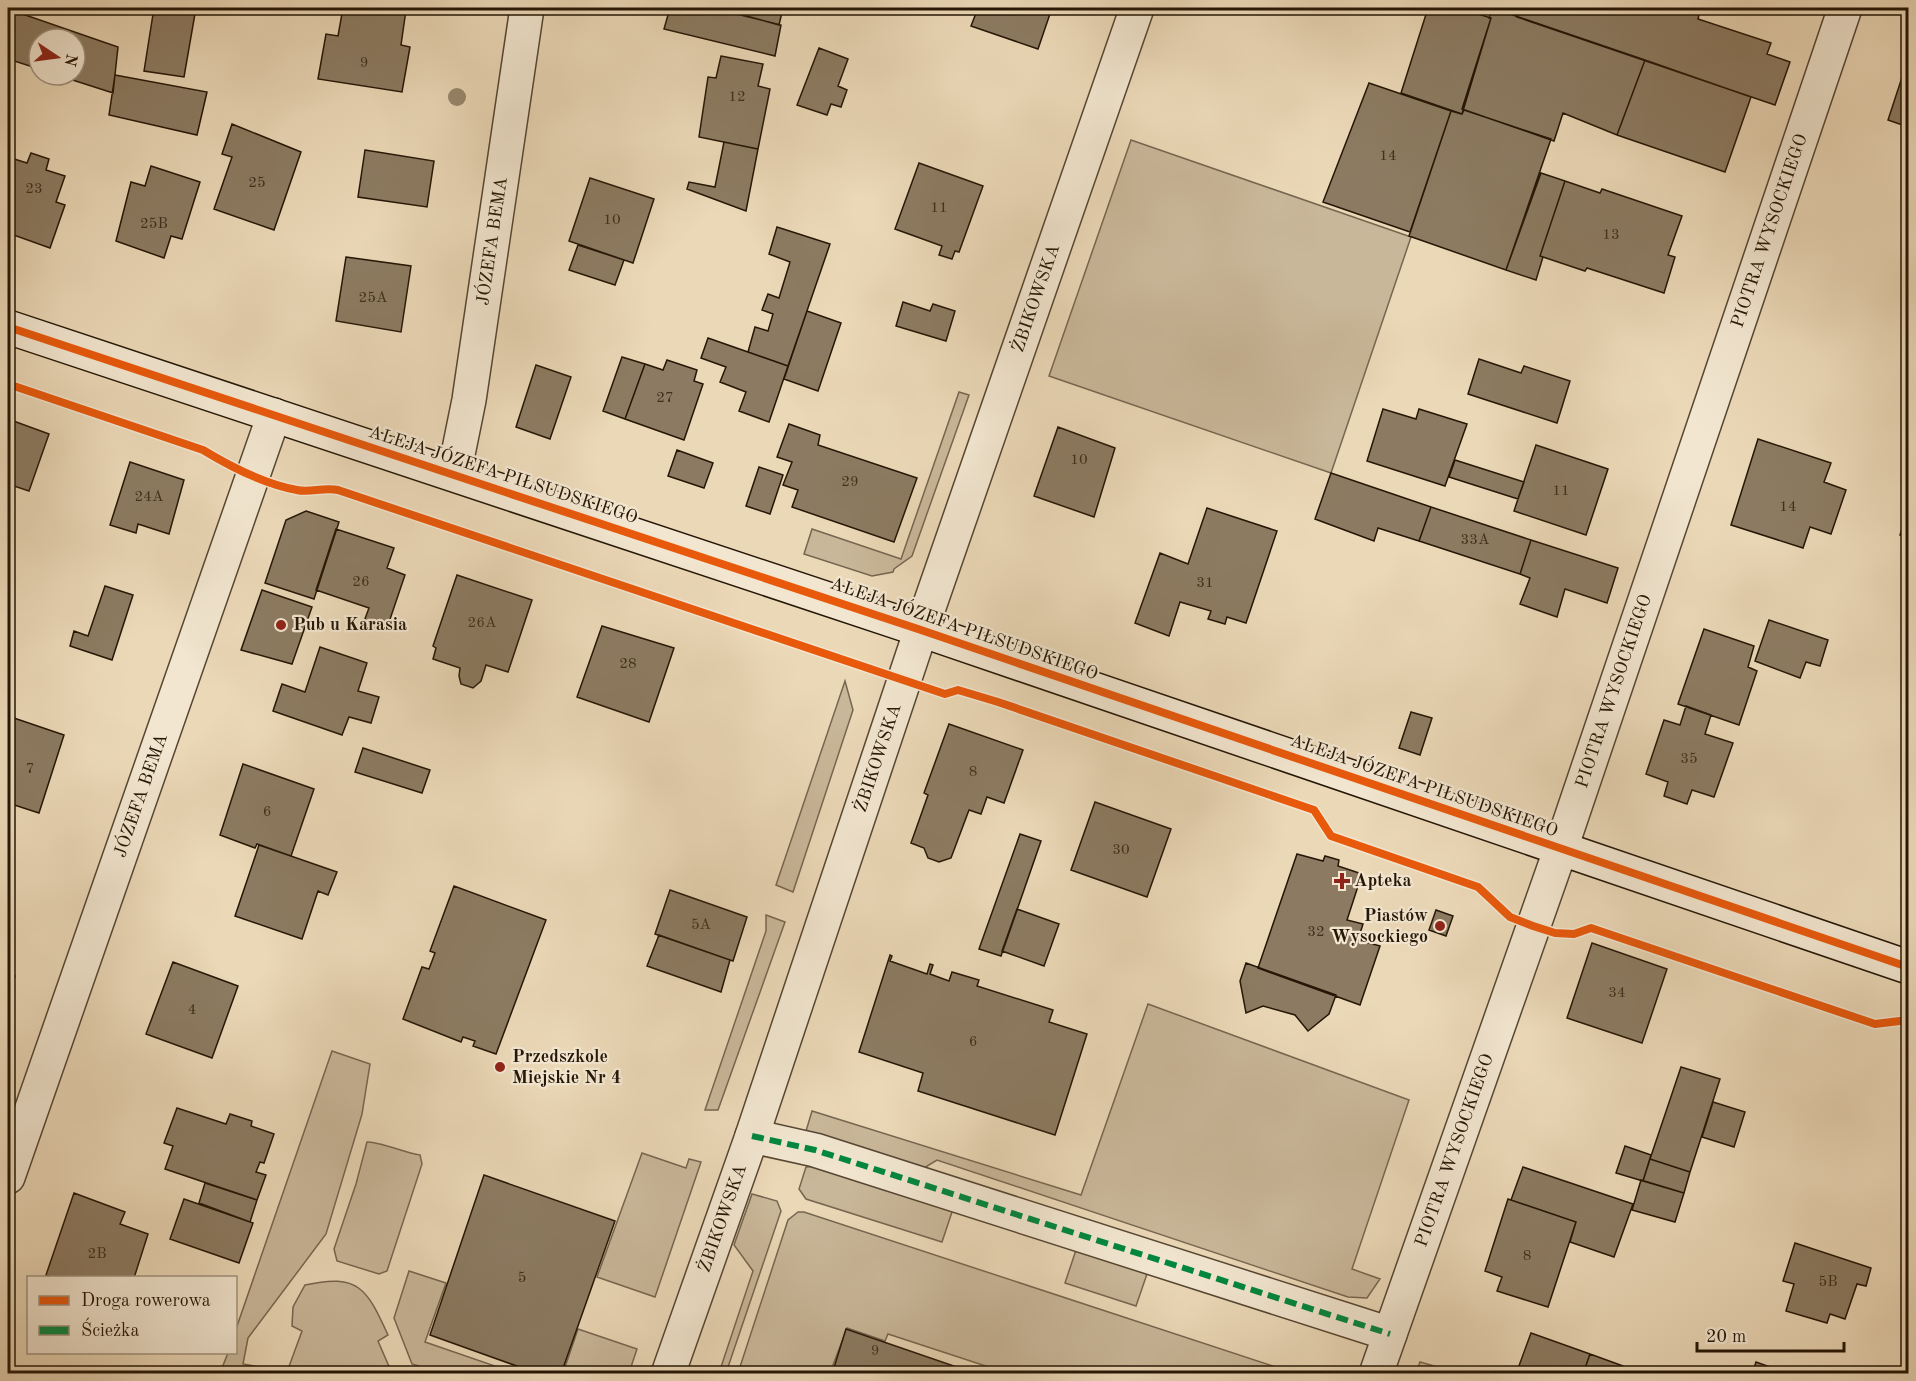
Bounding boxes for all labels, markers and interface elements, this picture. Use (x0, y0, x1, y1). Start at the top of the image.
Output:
north arrow (27, 27, 87, 87)
text: N (60, 52, 79, 68)
house number: 9 (360, 56, 368, 71)
house number: 12 (728, 90, 746, 105)
street label: PIOTRA WYSOCKIEGO (1729, 132, 1811, 330)
house number: 14 (1379, 149, 1397, 164)
house number: 25 (248, 176, 266, 191)
street label: JÓZEFA BEMA (471, 176, 511, 307)
house number: 23 (25, 182, 43, 197)
house number: 11 (930, 201, 948, 216)
house number: 10 (603, 213, 621, 228)
house number: 25B (140, 217, 168, 232)
house number: 13 (1602, 228, 1620, 243)
street label: ŻBIKOWSKA (1006, 242, 1063, 355)
house number: 25A (359, 291, 388, 306)
house number: 27 (656, 391, 674, 406)
street label: ALEJA JÓZEFA PIŁSUDSKIEGO (366, 418, 641, 527)
house number: 10 (1070, 453, 1088, 468)
house number: 29 (841, 475, 859, 490)
house number: 11 (1552, 484, 1570, 499)
house number: 24A (135, 490, 164, 505)
house number: 14 (1779, 500, 1797, 515)
house number: 33A (1461, 533, 1490, 548)
street label: ALEJA JÓZEFA PIŁSUDSKIEGO (828, 570, 1102, 683)
house number: 26 (352, 575, 370, 590)
house number: 31 (1196, 576, 1214, 591)
street label: PIOTRA WYSOCKIEGO (1573, 592, 1655, 791)
place label: Pub u Karasia (293, 616, 407, 634)
house number: 26A (468, 616, 497, 631)
marker: Pub u Karasia (274, 618, 288, 632)
house number: 28 (619, 657, 637, 672)
street label: ŻBIKOWSKA (849, 701, 905, 814)
street label: ALEJA JÓZEFA PIŁSUDSKIEGO (1288, 727, 1562, 840)
street label: JÓZEFA BEMA (110, 731, 171, 860)
house number: 35 (1680, 752, 1698, 767)
house number: 7 (26, 762, 34, 777)
house number: 8 (969, 765, 977, 780)
house number: 6 (263, 805, 271, 820)
house number: 30 (1112, 843, 1130, 858)
place label: Apteka (1354, 872, 1412, 890)
marker: Apteka (1335, 874, 1349, 888)
place label: Piastów Wysockiego (1331, 907, 1428, 946)
house number: 5A (691, 918, 712, 933)
marker: Piastów Wysockiego (1433, 919, 1447, 933)
house number: 32 (1307, 925, 1325, 940)
house number: 34 (1608, 986, 1626, 1001)
house number: 4 (188, 1003, 196, 1018)
house number: 6 (969, 1035, 977, 1050)
place label: Przedszkole Miejskie Nr 4 (512, 1048, 621, 1087)
street label: PIOTRA WYSOCKIEGO (1412, 1051, 1497, 1249)
marker: Przedszkole Miejskie Nr 4 (493, 1060, 507, 1074)
street label: ŻBIKOWSKA (693, 1162, 750, 1275)
house number: 2B (87, 1247, 107, 1262)
house number: 8 (1523, 1249, 1531, 1264)
house number: 5 (518, 1271, 526, 1286)
house number: 5B (1818, 1275, 1838, 1290)
legend (27, 1276, 237, 1354)
text: Droga rowerowa (81, 1292, 211, 1310)
scale bar (1697, 1315, 1844, 1353)
text: Ścieżka (81, 1317, 139, 1340)
text: 20 m (1706, 1328, 1746, 1346)
house number: 9 (871, 1344, 879, 1359)

